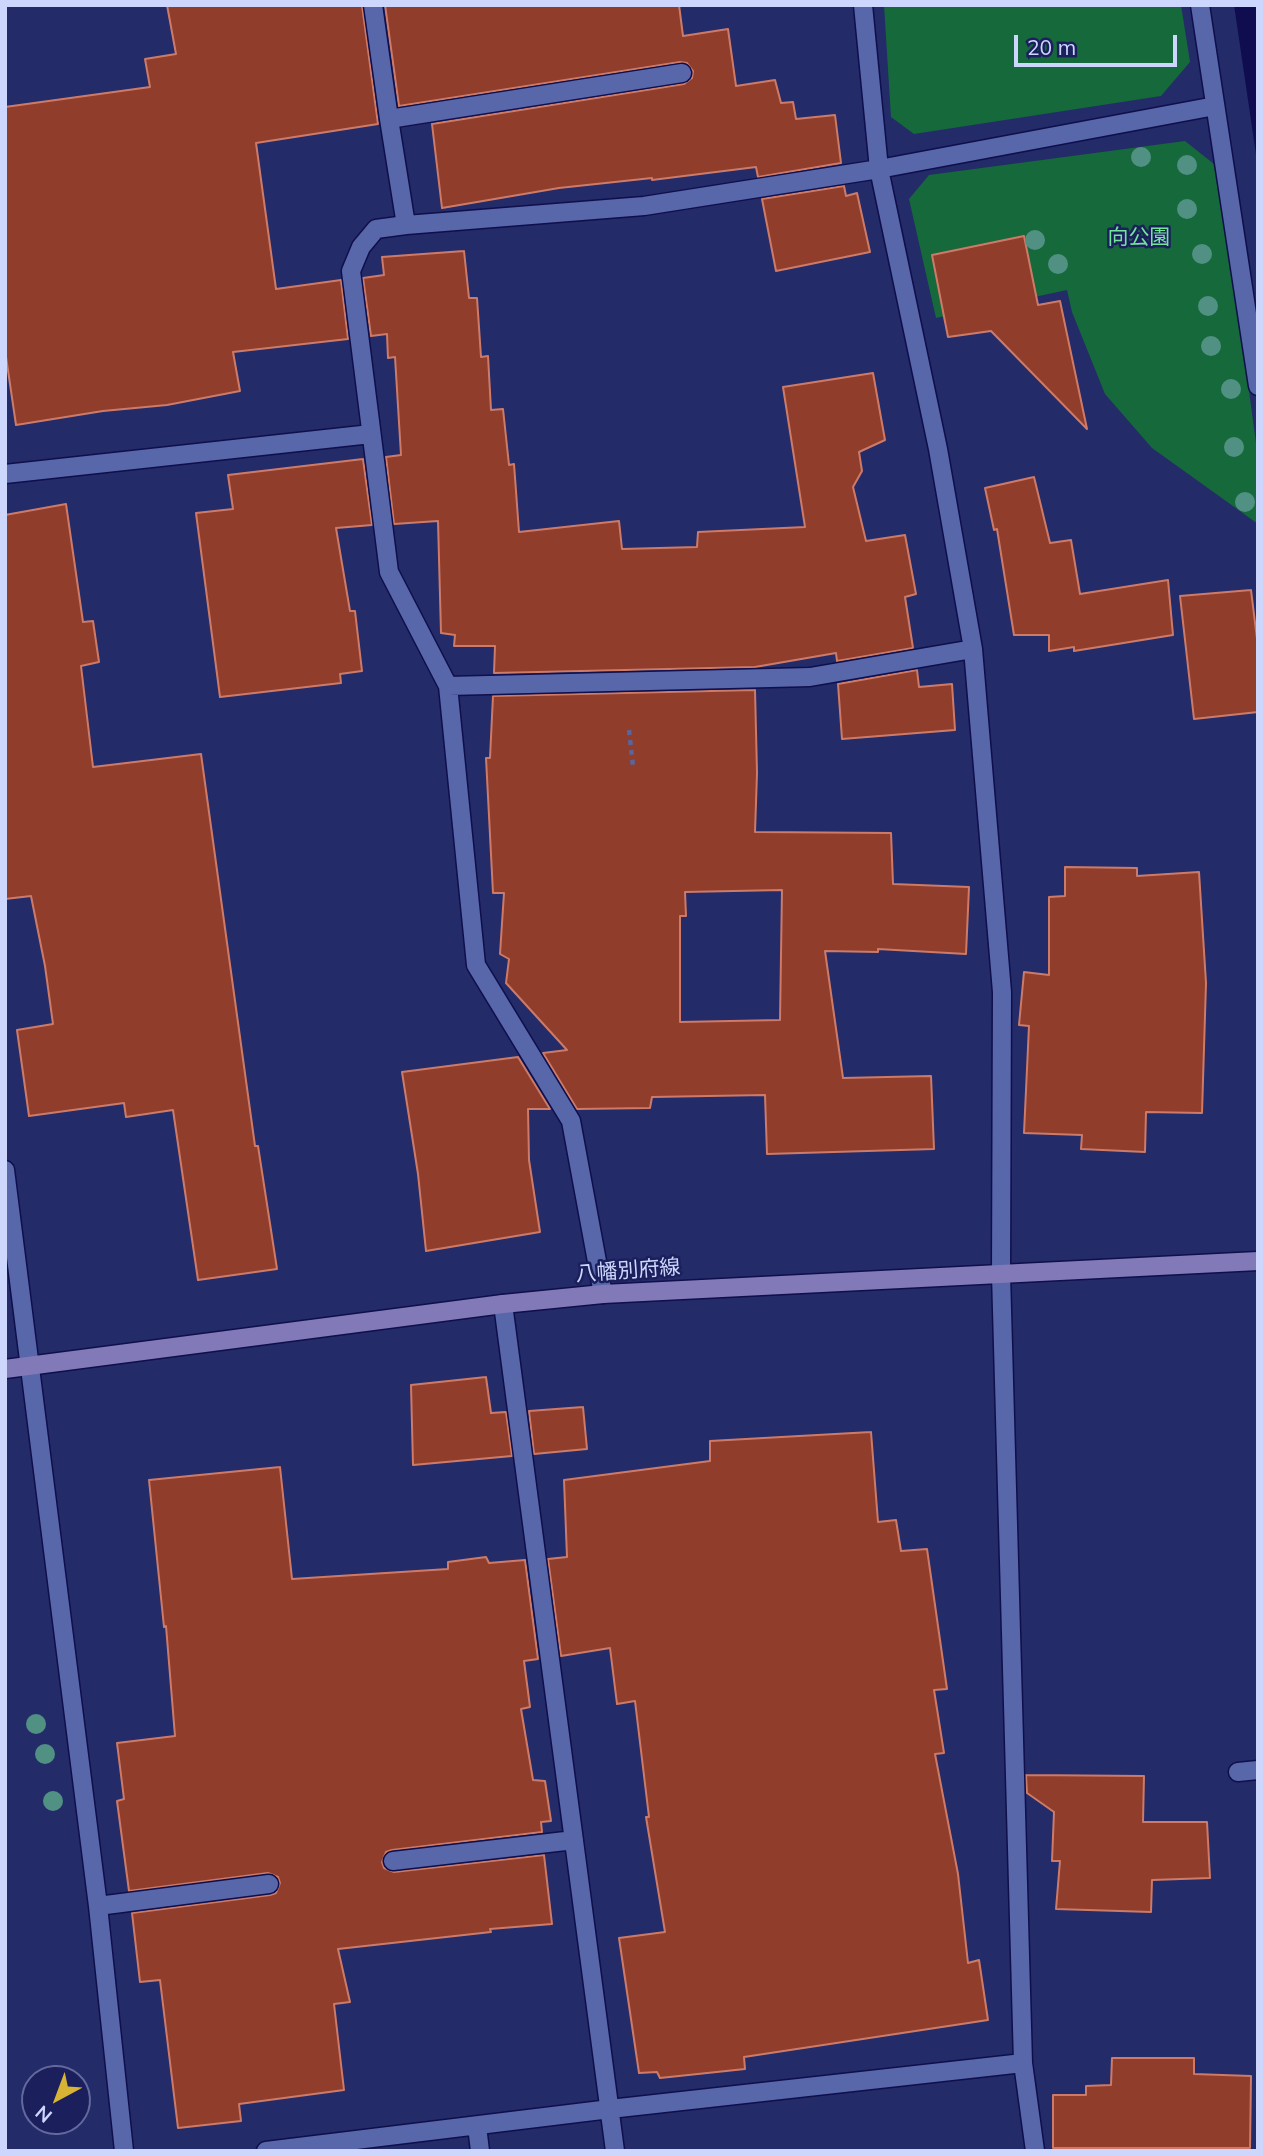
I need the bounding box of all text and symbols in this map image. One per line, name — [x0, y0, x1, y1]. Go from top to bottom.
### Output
scale bar — [1018, 21, 1181, 65]
text: 20 m — [1027, 34, 1076, 60]
park label: 向公園 — [1108, 225, 1170, 251]
street label: 八幡別府線 — [575, 1255, 681, 1287]
north arrow — [21, 2065, 91, 2135]
text: N — [30, 2101, 57, 2128]

